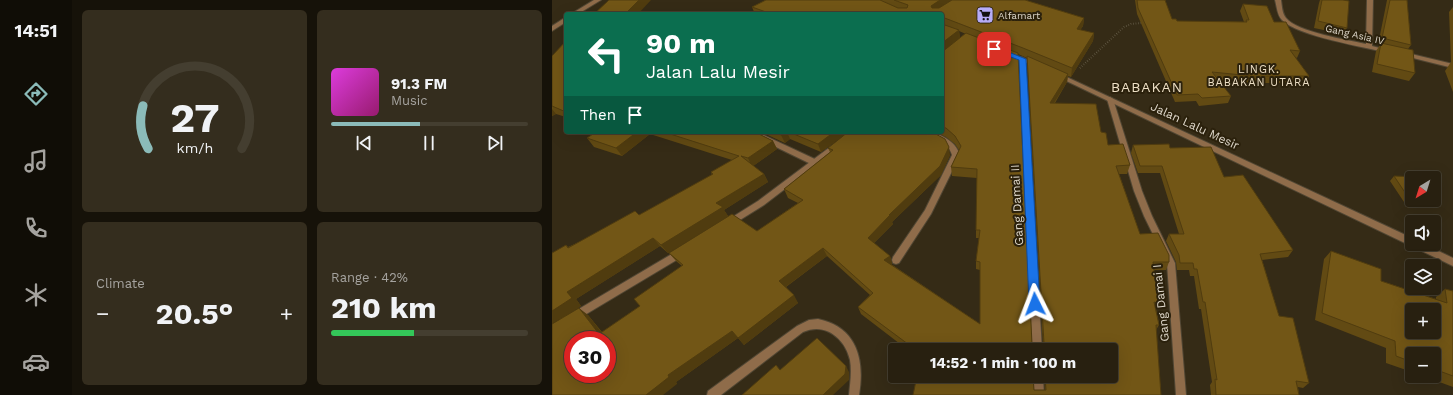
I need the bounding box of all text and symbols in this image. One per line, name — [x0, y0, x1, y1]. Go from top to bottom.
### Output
supermarket icon: Alfamart — [975, 5, 995, 25]
place label: Alfamart — [998, 10, 1041, 21]
text: 14:51 — [14, 20, 58, 41]
street label: Gang Asia IV — [1324, 22, 1386, 47]
text: 90 m — [646, 27, 716, 60]
icon: left — [580, 28, 632, 80]
pin — [977, 32, 1011, 66]
icon: arrive — [983, 38, 1005, 60]
text: Jalan Lalu Mesir — [646, 61, 790, 82]
district label: LINGK. BABAKAN UTARA — [1207, 63, 1311, 89]
text: 91.3 FM — [391, 75, 447, 93]
district label: BABAKAN — [1111, 79, 1183, 95]
icon: directions — [22, 80, 50, 108]
text: 27 — [170, 93, 219, 142]
text: Music — [391, 93, 428, 108]
street label: Jalan Lalu Mesir — [1149, 99, 1242, 153]
icon: arrive — [624, 104, 646, 126]
text: Then — [580, 106, 616, 124]
icon: previous — [353, 132, 375, 154]
icon: pause — [418, 132, 440, 154]
icon: next — [484, 132, 506, 154]
text: km/h — [176, 139, 213, 155]
icon: music — [22, 147, 50, 175]
street label: Gang Damai II — [1008, 164, 1026, 246]
north arrow — [1405, 171, 1441, 207]
map controls — [1405, 171, 1441, 383]
icon: phone — [22, 214, 50, 242]
button: sound — [1405, 215, 1441, 251]
button: layers — [1405, 259, 1441, 295]
street label: Gang Damai I — [1150, 264, 1172, 342]
text: Range · 42% — [331, 270, 408, 285]
text: Climate — [96, 276, 145, 291]
icon: climate — [22, 281, 50, 309]
position arrow — [1014, 283, 1056, 325]
text: 210 km — [331, 290, 437, 325]
text: 20.5° — [156, 296, 233, 331]
text: − — [96, 301, 109, 326]
text: + — [280, 301, 293, 326]
button: + — [1405, 303, 1441, 339]
speed limit sign: 30 — [564, 331, 616, 383]
button: − — [1405, 347, 1441, 383]
icon: car — [22, 348, 50, 376]
text: 14:52 · 1 min · 100 m — [930, 354, 1076, 372]

